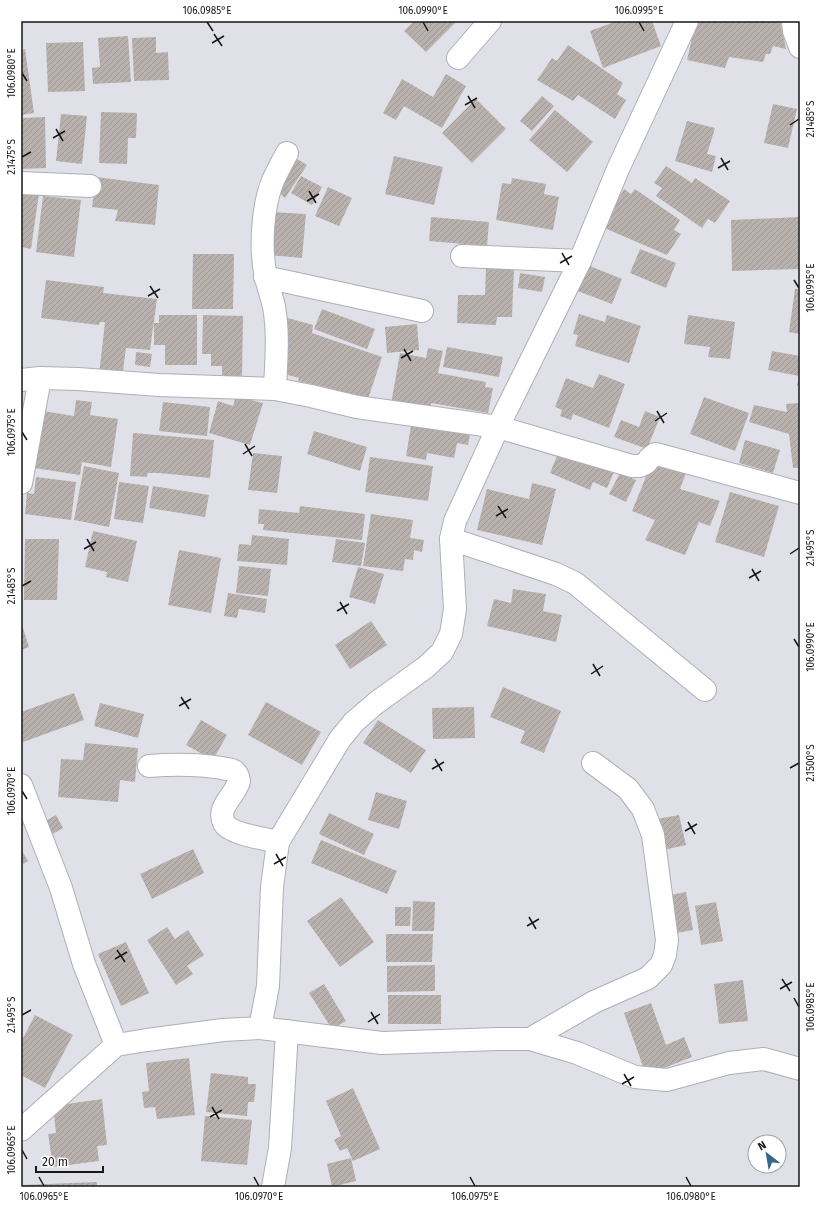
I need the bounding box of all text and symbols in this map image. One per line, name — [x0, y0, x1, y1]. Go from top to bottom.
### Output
text: 106.0985°E — [182, 5, 232, 17]
text: 106.0990°E — [398, 5, 448, 17]
text: 106.0995°E — [615, 5, 664, 17]
text: 106.0980°E — [6, 48, 18, 98]
text: 2.1485°S — [805, 100, 817, 138]
text: 2.1475°S — [6, 139, 18, 175]
text: 106.0995°E — [805, 264, 817, 313]
text: 106.0975°E — [6, 408, 18, 456]
text: 2.1495°S — [805, 529, 817, 566]
text: 2.1485°S — [6, 567, 18, 605]
text: 106.0990°E — [805, 622, 817, 672]
text: 2.1500°S — [805, 744, 817, 782]
text: 106.0970°E — [6, 767, 18, 815]
text: 106.0985°E — [805, 982, 817, 1032]
text: 2.1495°S — [6, 996, 18, 1033]
text: 106.0965°E — [6, 1125, 18, 1175]
north arrow — [747, 1134, 787, 1174]
text: N — [756, 1138, 769, 1153]
scale bar — [36, 1148, 103, 1174]
text: 20 m — [42, 1155, 68, 1169]
text: 106.0965°E — [19, 1191, 69, 1203]
text: 106.0970°E — [235, 1191, 283, 1203]
text: 106.0975°E — [451, 1191, 499, 1203]
text: 106.0980°E — [666, 1191, 716, 1203]

